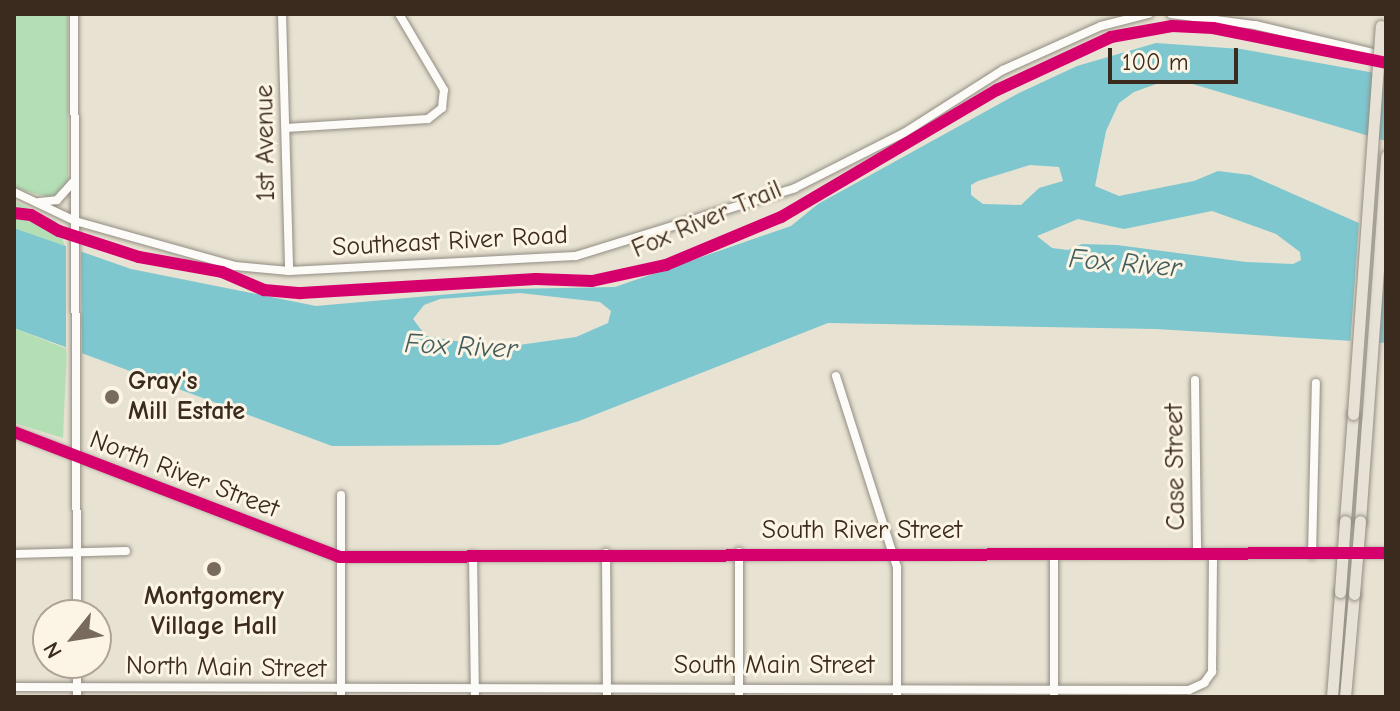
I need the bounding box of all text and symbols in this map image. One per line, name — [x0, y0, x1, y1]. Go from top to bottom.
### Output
scale bar — [1112, 32, 1242, 82]
text: 100 m — [1122, 48, 1189, 76]
street label: 1st Avenue — [249, 85, 283, 201]
street label: Fox River Trail — [627, 174, 787, 266]
street label: Southeast River Road — [331, 220, 569, 264]
water label: Fox River — [1067, 241, 1183, 285]
water label: Fox River — [404, 326, 518, 366]
place label: Gray's Mill Estate — [128, 366, 245, 428]
marker: Gray's Mill Estate — [103, 388, 121, 406]
street label: Case Street — [1159, 403, 1193, 531]
street label: North River Street — [85, 425, 283, 525]
street label: South River Street — [762, 515, 962, 547]
marker: Montgomery Village Hall — [205, 560, 223, 578]
place label: Montgomery Village Hall — [144, 581, 284, 642]
north arrow — [32, 599, 112, 679]
text: N — [38, 637, 68, 663]
street label: South Main Street — [674, 650, 874, 682]
street label: North Main Street — [125, 651, 327, 685]

